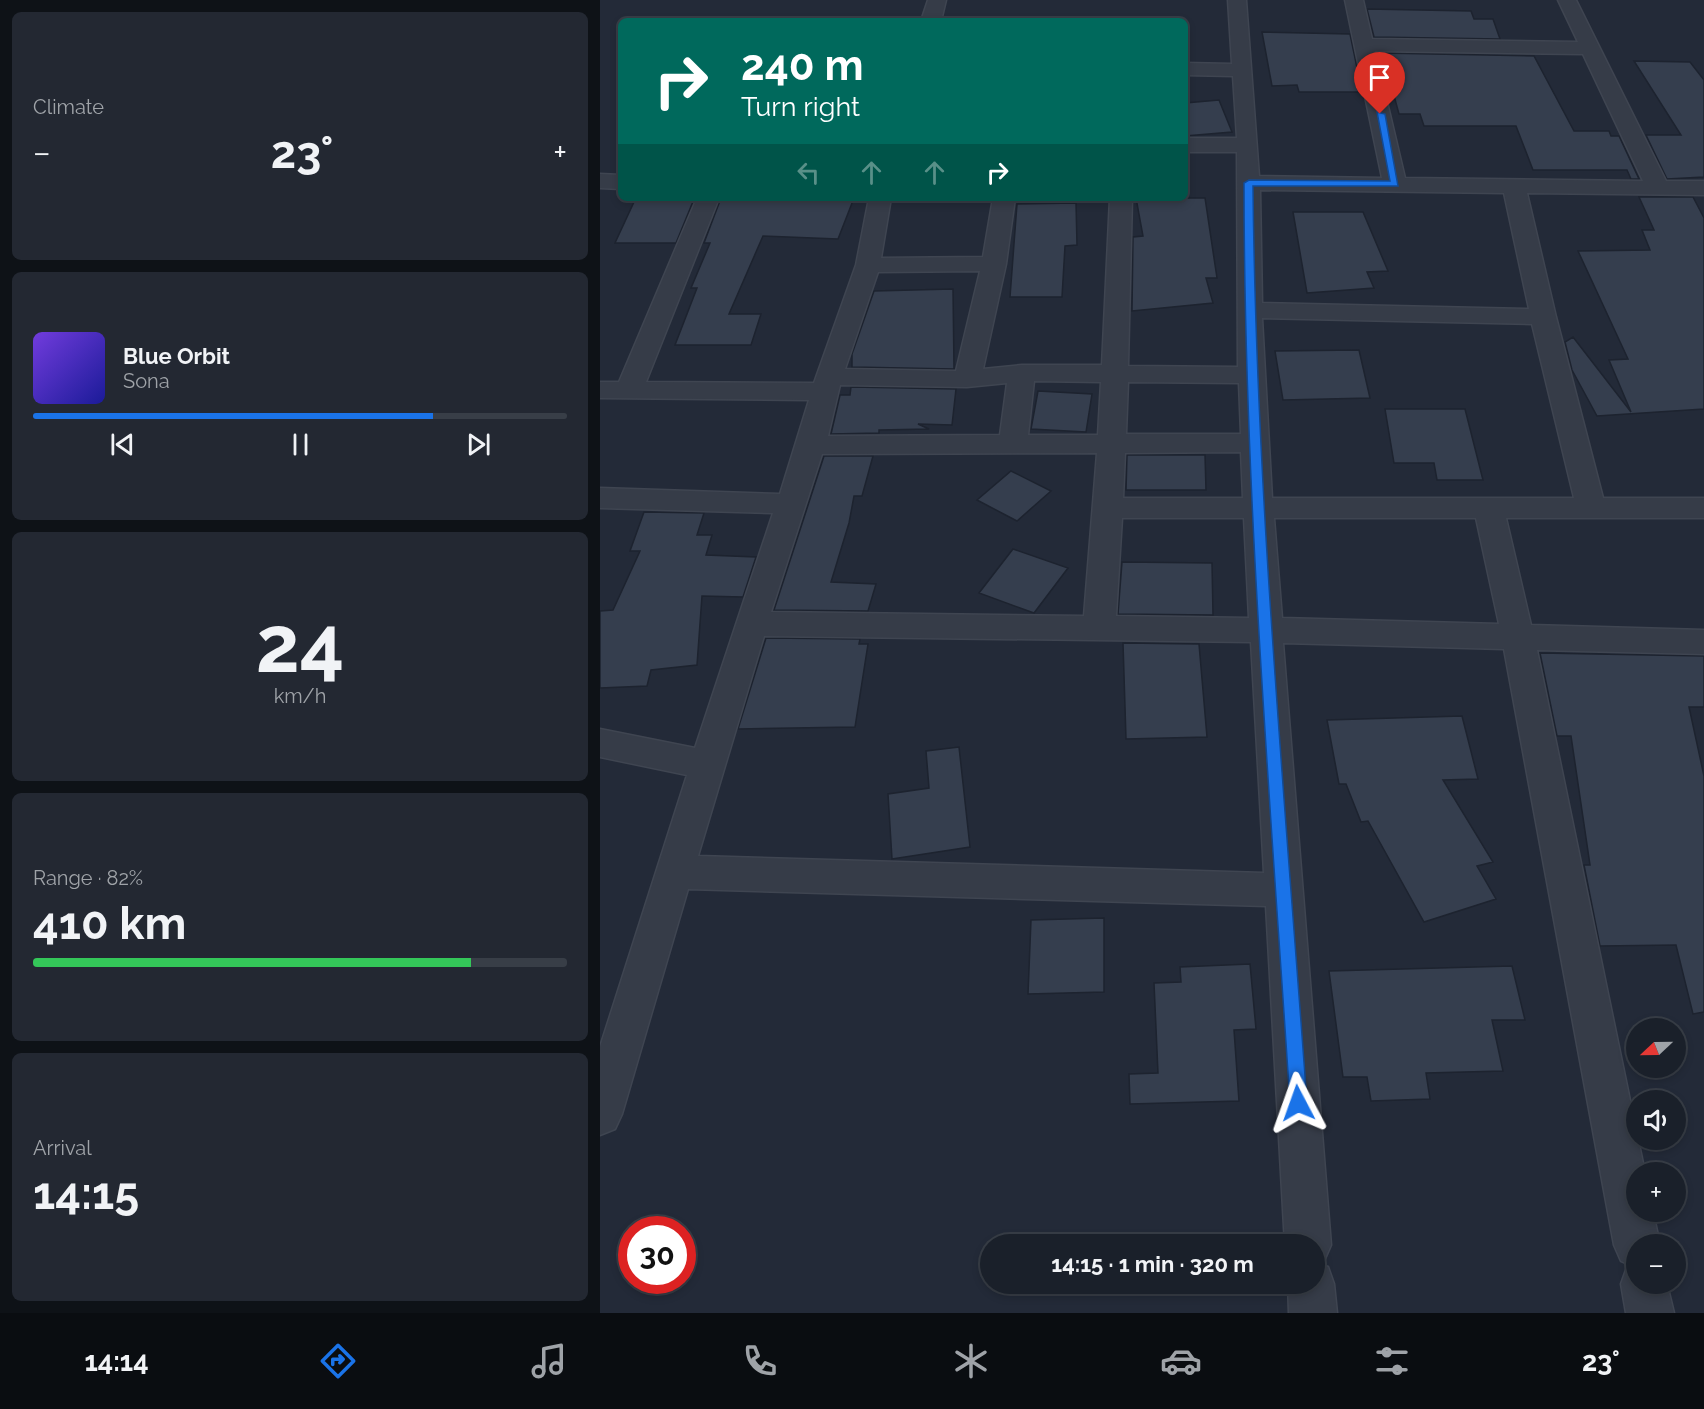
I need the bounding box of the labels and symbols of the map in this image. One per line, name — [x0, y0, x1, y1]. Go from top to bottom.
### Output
pin — [1354, 52, 1405, 114]
north arrow — [1626, 1018, 1686, 1078]
position arrow — [1266, 1071, 1330, 1135]
speed limit sign: 30 — [618, 1216, 696, 1294]

